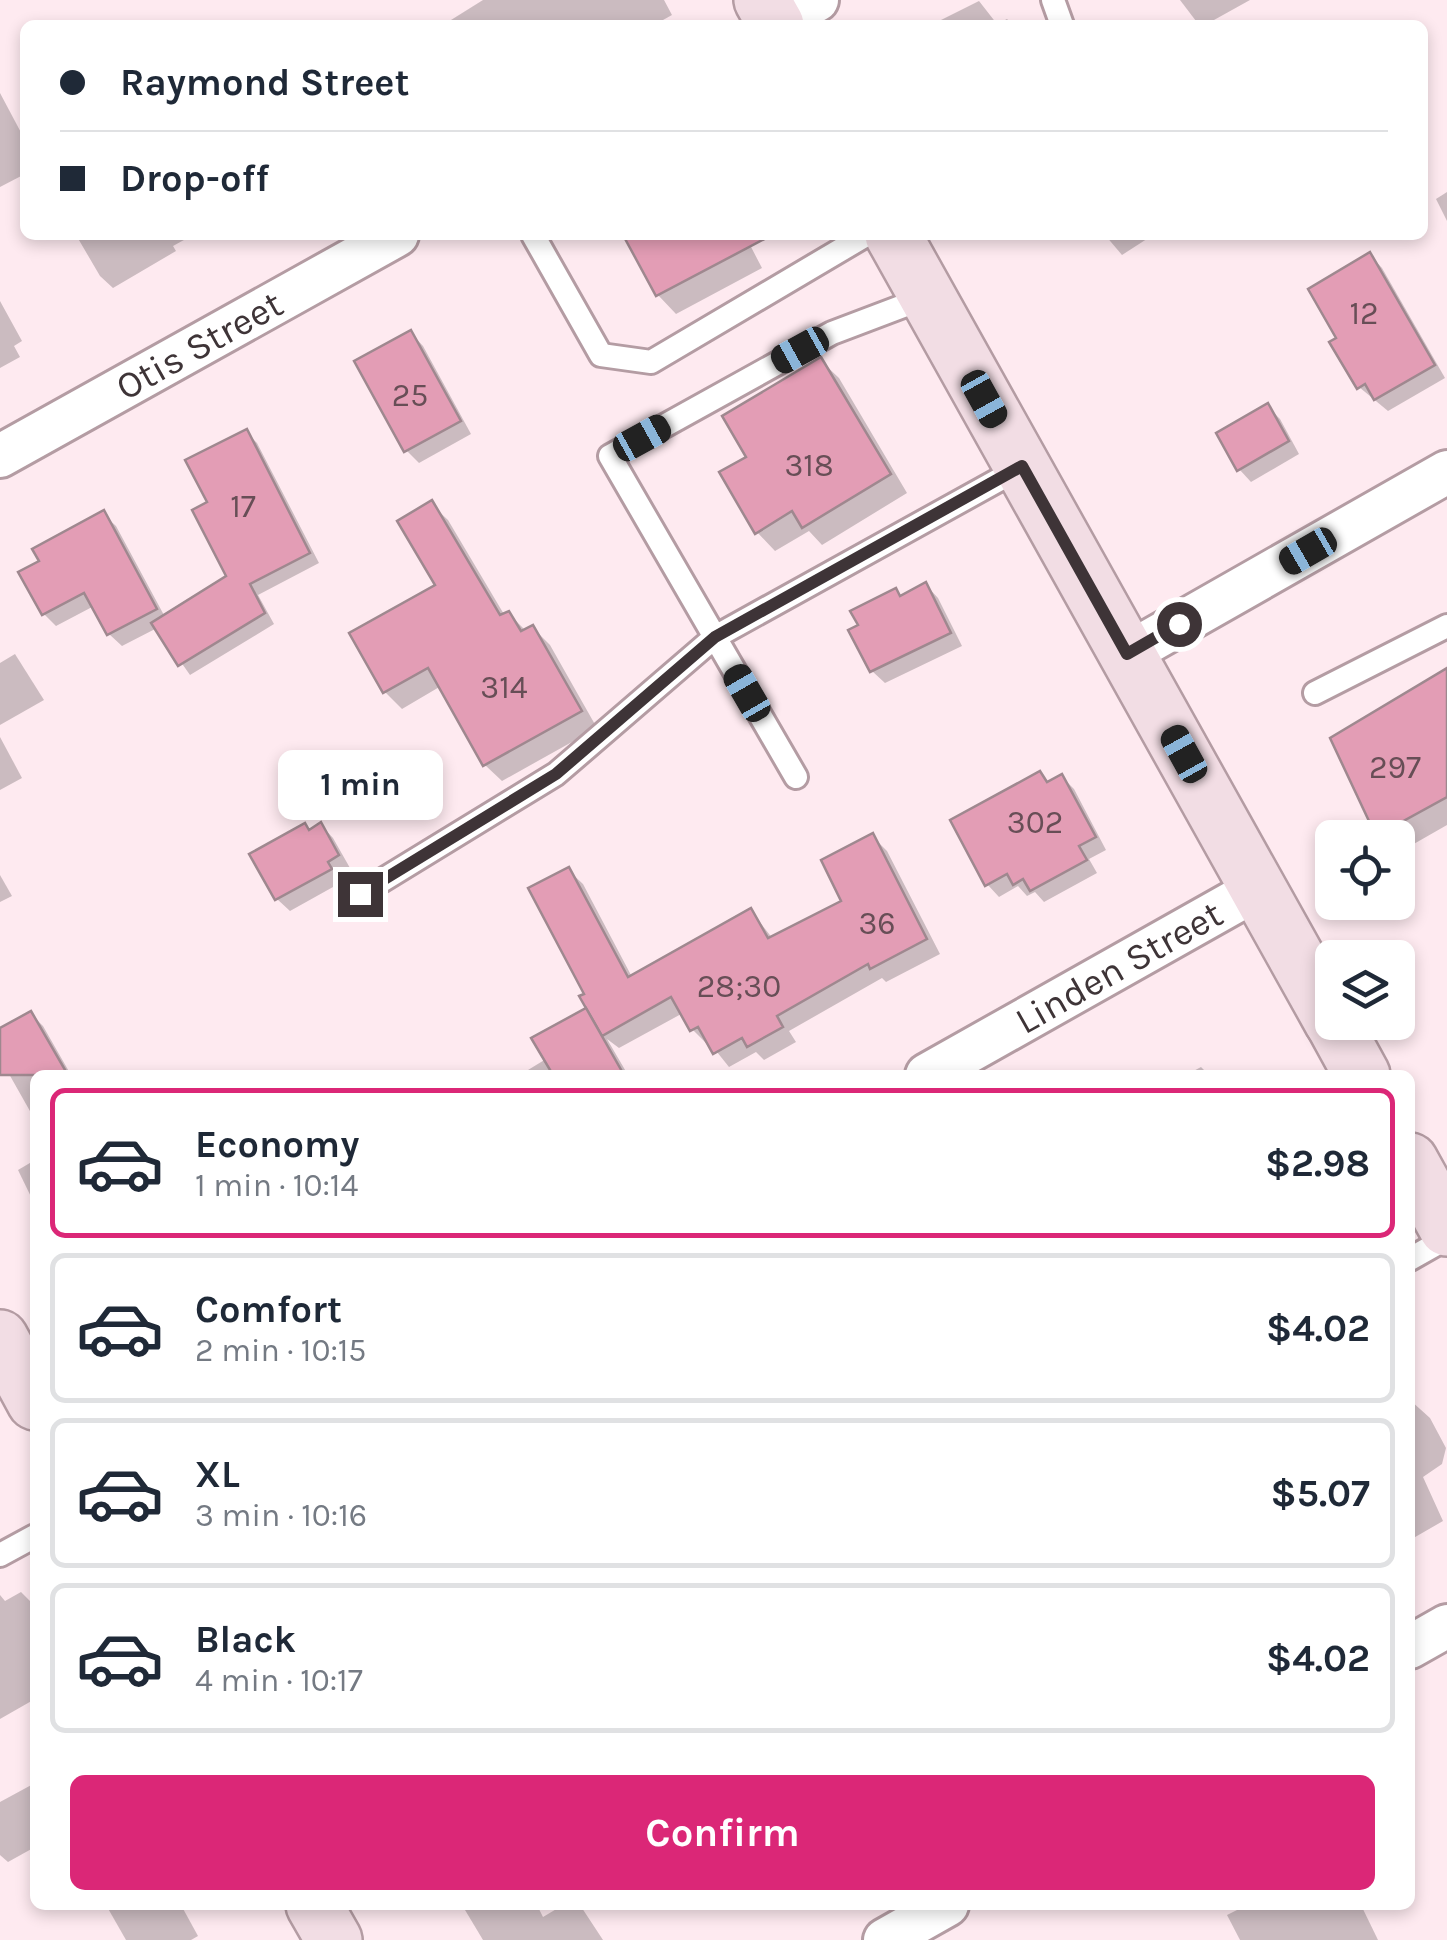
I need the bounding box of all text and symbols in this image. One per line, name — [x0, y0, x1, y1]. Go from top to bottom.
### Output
text: Raymond Street — [120, 60, 409, 105]
text: Drop-off — [120, 156, 269, 201]
street label: Otis Street — [108, 281, 291, 410]
house number: 12 — [1349, 295, 1379, 332]
car — [766, 322, 834, 378]
car — [956, 365, 1012, 433]
house number: 25 — [392, 377, 428, 414]
car — [608, 410, 676, 466]
house number: 318 — [784, 447, 834, 484]
house number: 17 — [230, 488, 256, 525]
car — [1275, 523, 1341, 579]
route start — [1157, 602, 1202, 647]
car — [719, 660, 775, 726]
house number: 314 — [480, 669, 528, 706]
car — [1156, 720, 1212, 788]
callout: 1 min — [278, 749, 442, 819]
house number: 297 — [1369, 749, 1421, 786]
text: 1 min — [320, 766, 401, 803]
house number: 302 — [1007, 804, 1063, 841]
map controls — [1315, 820, 1415, 1040]
button: locate — [1315, 820, 1415, 920]
route end — [338, 872, 383, 917]
street label: Linden Street — [1008, 891, 1230, 1044]
house number: 36 — [858, 905, 896, 942]
button: layers — [1315, 940, 1415, 1040]
house number: 28;30 — [697, 968, 781, 1005]
icon: car — [75, 1118, 165, 1208]
text: Economy — [195, 1122, 359, 1167]
text: $2.98 — [1265, 1141, 1370, 1186]
text: 1 min · 10:14 — [195, 1167, 358, 1204]
icon: car — [75, 1283, 165, 1373]
text: Comfort — [195, 1287, 342, 1332]
text: $4.02 — [1266, 1306, 1370, 1351]
text: 2 min · 10:15 — [195, 1332, 366, 1369]
icon: car — [75, 1448, 165, 1538]
text: XL — [195, 1452, 240, 1497]
text: $5.07 — [1271, 1471, 1370, 1516]
text: 3 min · 10:16 — [195, 1497, 367, 1534]
icon: car — [75, 1613, 165, 1703]
text: Black — [195, 1617, 296, 1662]
text: $4.02 — [1266, 1636, 1370, 1681]
text: 4 min · 10:17 — [195, 1662, 363, 1699]
button: Confirm — [70, 1775, 1375, 1890]

